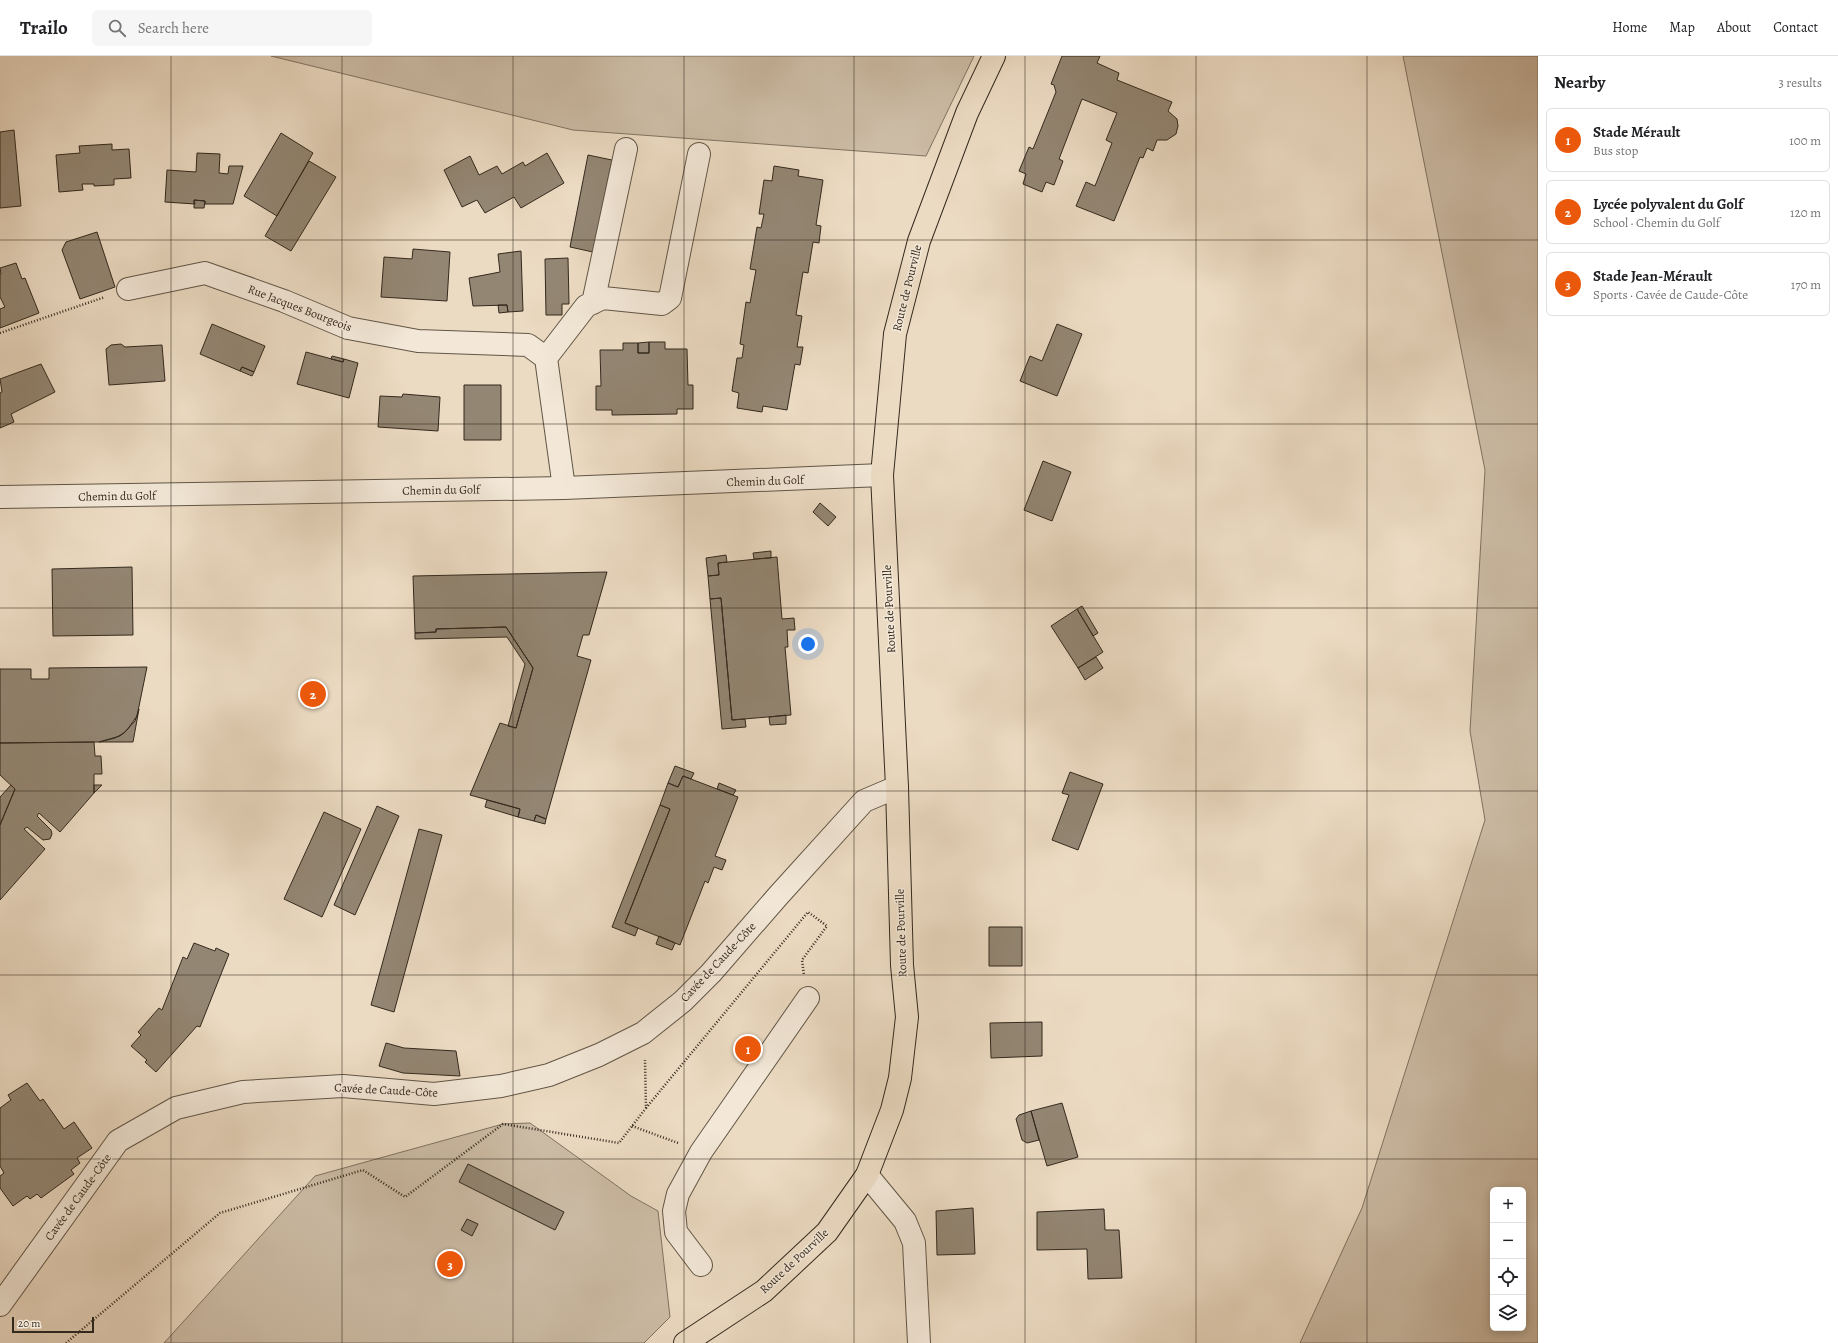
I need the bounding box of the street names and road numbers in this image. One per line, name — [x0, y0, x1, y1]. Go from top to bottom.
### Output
street label: Route de Pourville — [889, 243, 925, 333]
street label: Rue Jacques Bourgeois — [246, 281, 354, 335]
street label: Chemin du Golf — [726, 472, 806, 490]
street label: Chemin du Golf — [402, 481, 482, 499]
street label: Chemin du Golf — [78, 487, 158, 505]
street label: Route de Pourville — [879, 564, 899, 654]
street label: Route de Pourville — [891, 888, 911, 978]
street label: Cavée de Caude-Côte — [677, 919, 759, 1005]
street label: Cavée de Caude-Côte — [334, 1079, 438, 1101]
street label: Cavée de Caude-Côte — [41, 1150, 115, 1244]
street label: Route de Pourville — [756, 1225, 832, 1297]

